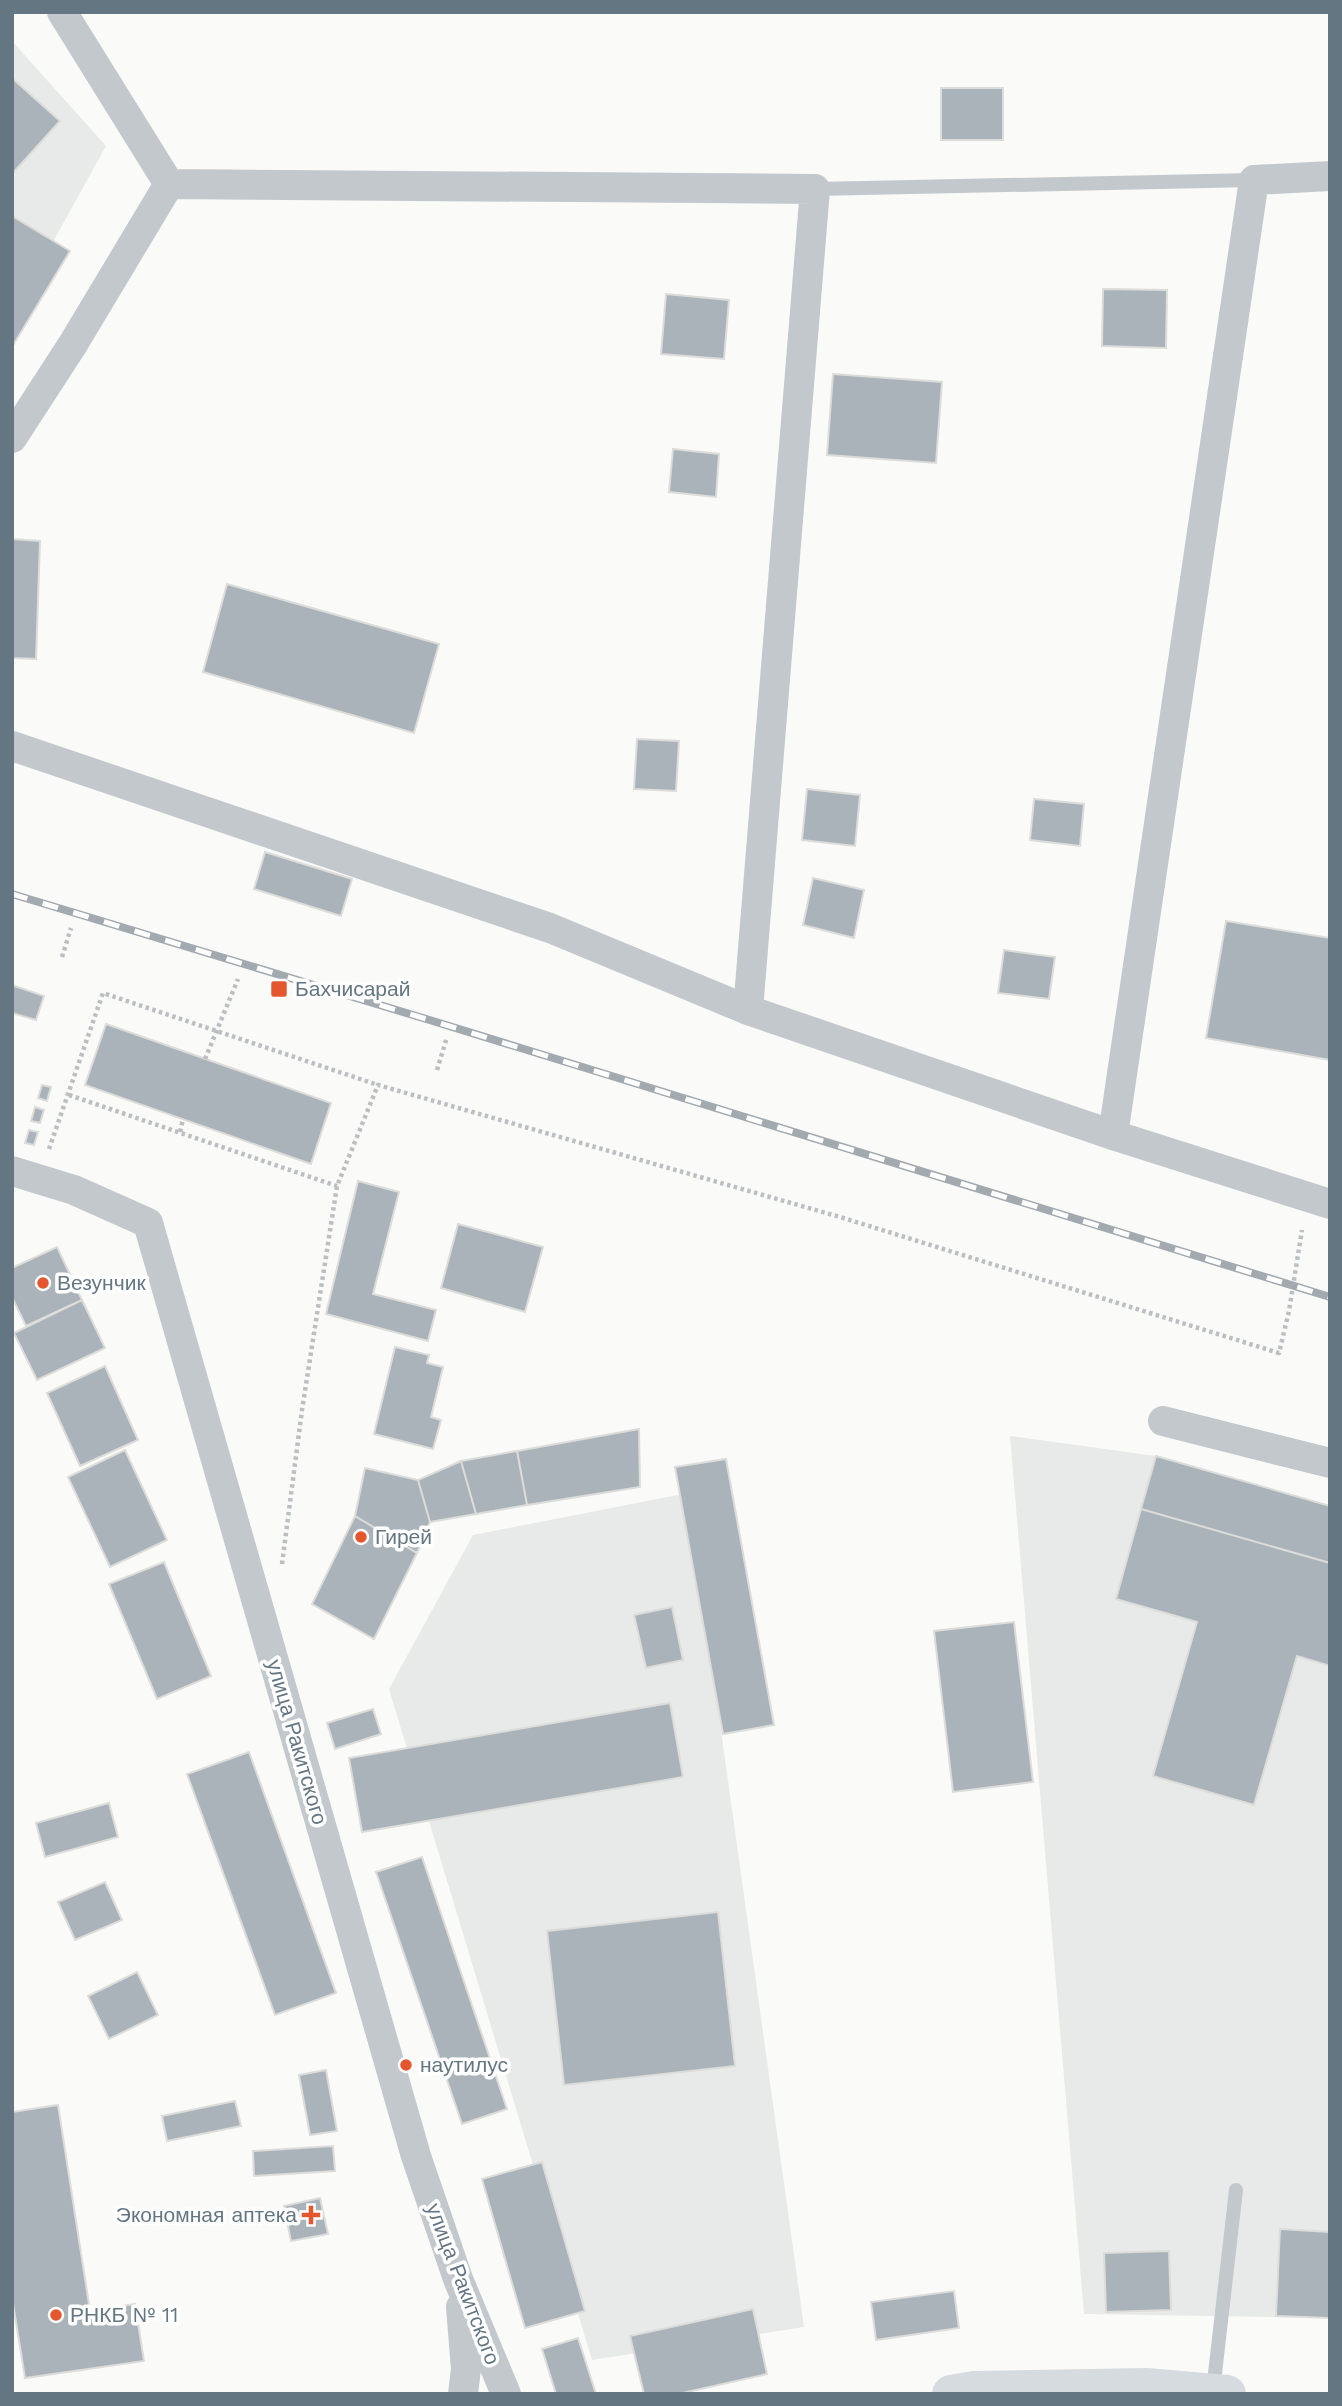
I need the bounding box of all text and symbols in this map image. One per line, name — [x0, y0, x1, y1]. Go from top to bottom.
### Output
place label: Бахчисарай — [295, 976, 410, 1001]
marker: Бахчисарай — [269, 979, 289, 999]
place label: Везунчик — [57, 1270, 146, 1295]
marker: Везунчик — [35, 1275, 51, 1291]
place label: Гирей — [375, 1524, 432, 1549]
marker: Гирей — [353, 1529, 369, 1545]
street label: улица Ракитского — [262, 1656, 333, 1827]
place label: наутилус — [420, 2052, 508, 2077]
marker: наутилус — [398, 2057, 414, 2073]
street label: улица Ракитского — [421, 2200, 506, 2368]
place label: Экономная аптека — [116, 2202, 297, 2227]
marker: Экономная аптека — [303, 2207, 319, 2223]
place label: РНКБ № 11 — [70, 2302, 178, 2327]
marker: РНКБ № 11 — [48, 2307, 64, 2323]

